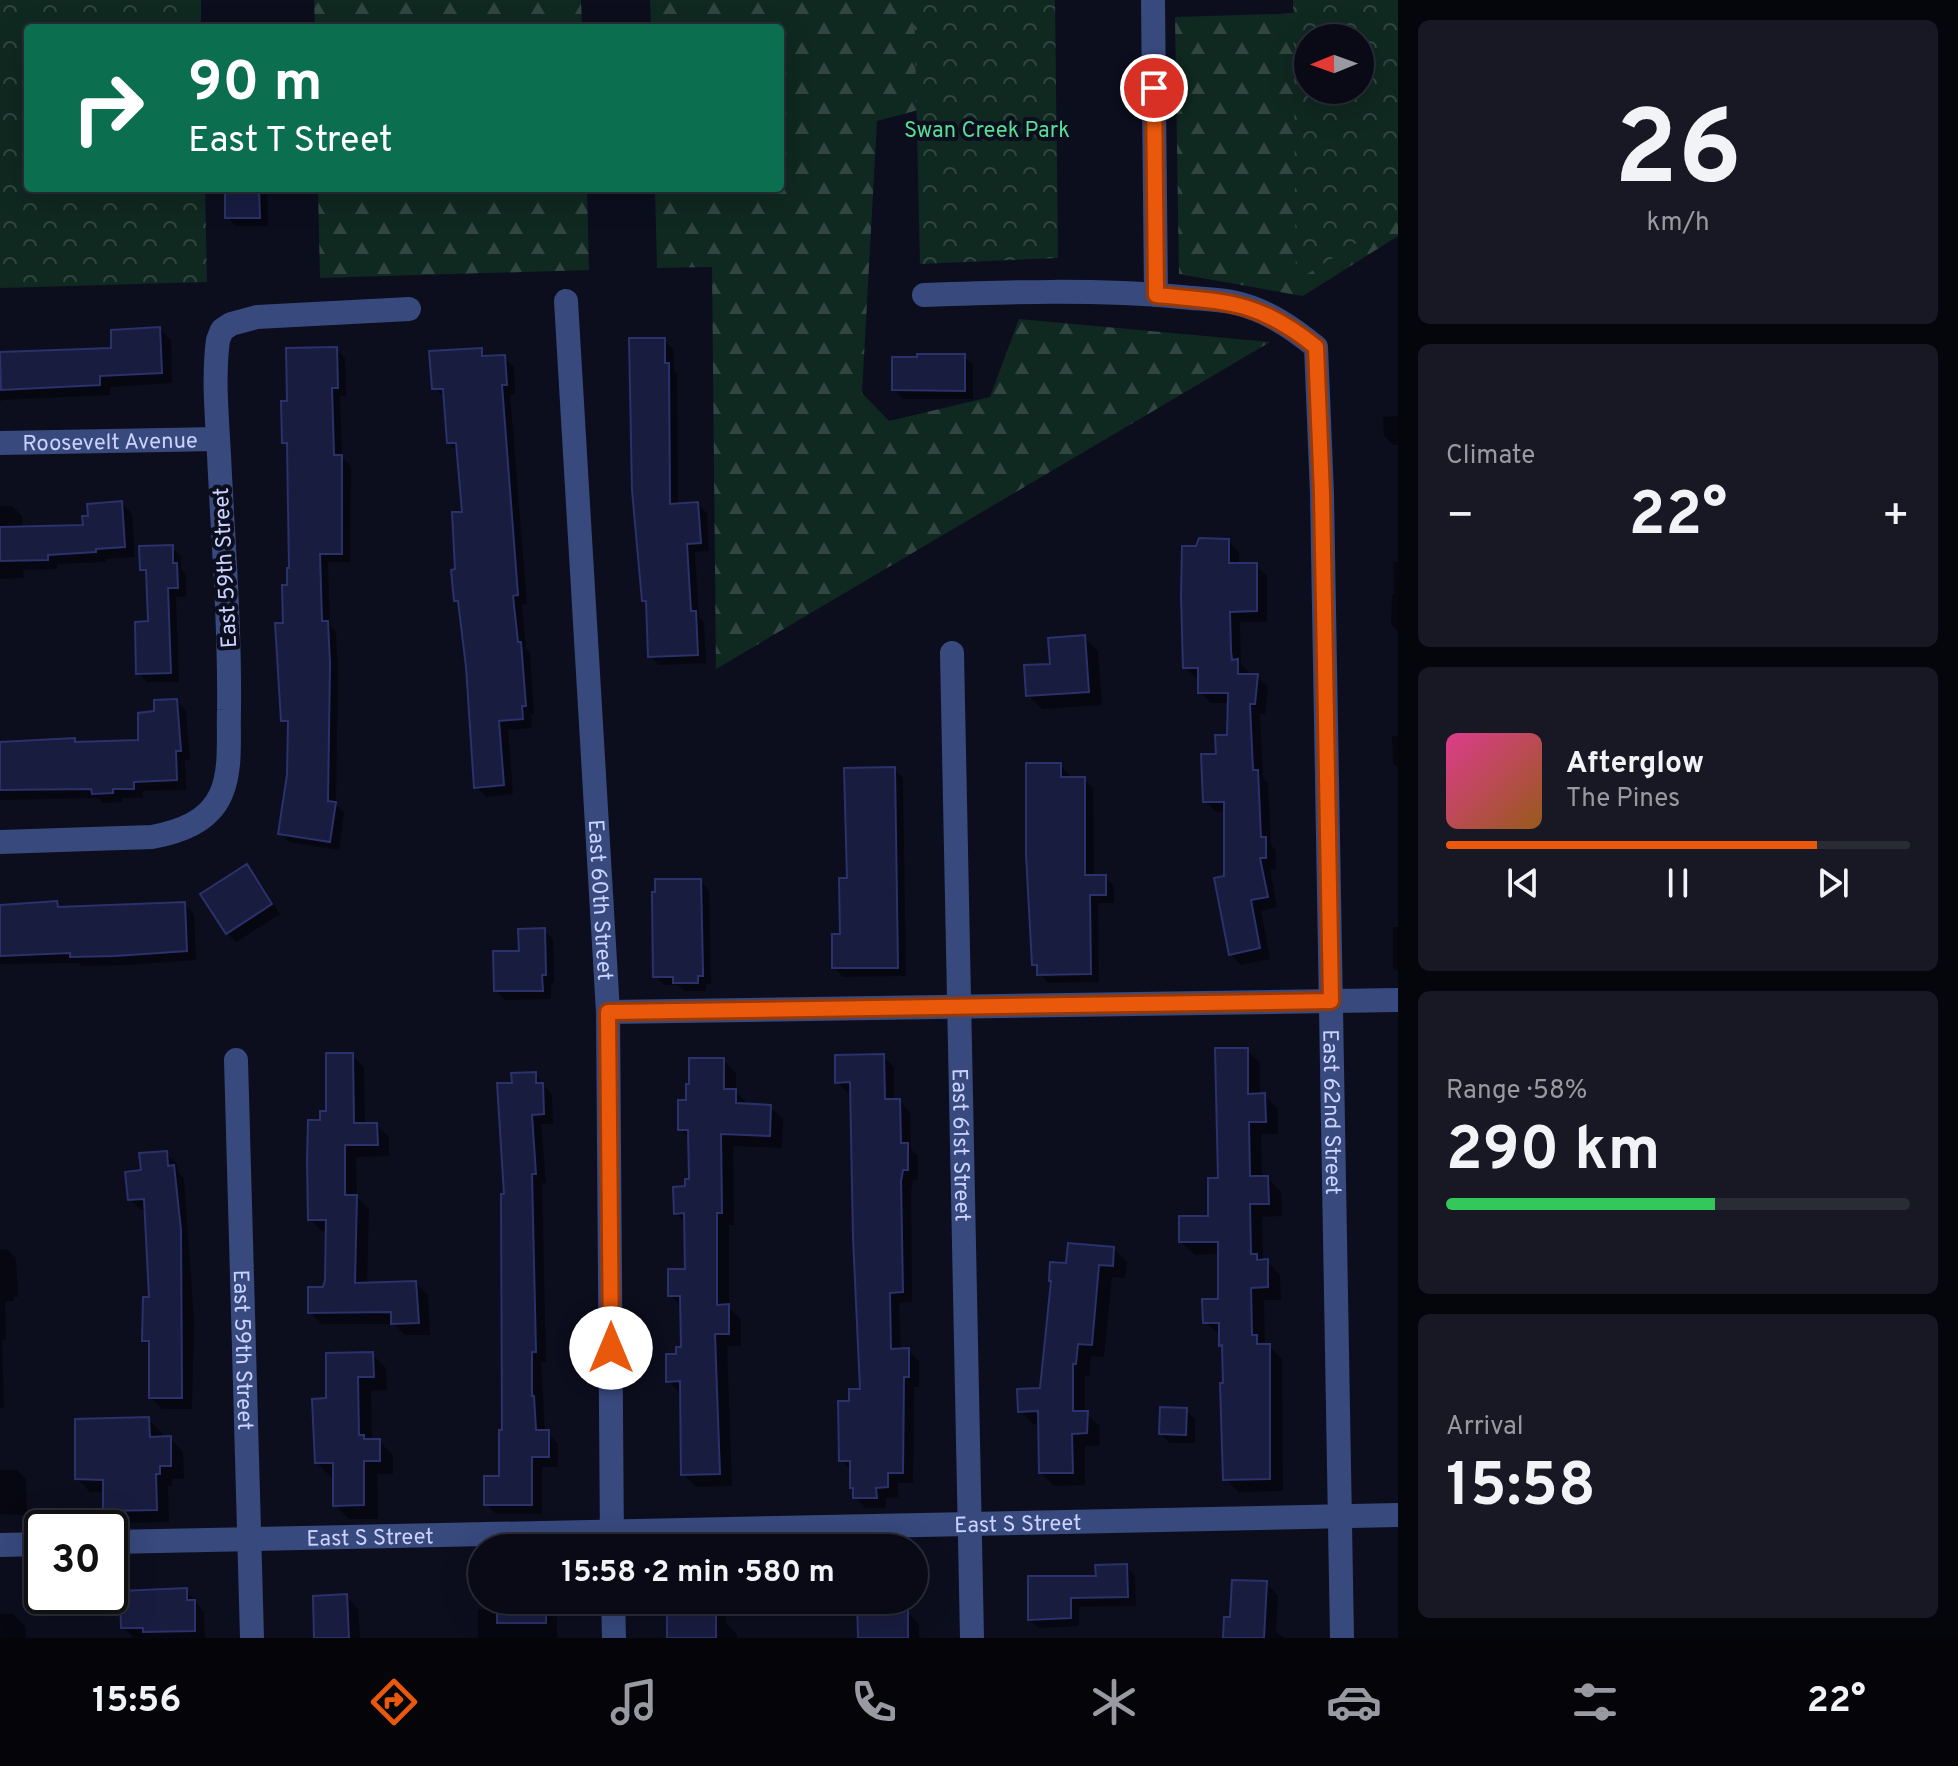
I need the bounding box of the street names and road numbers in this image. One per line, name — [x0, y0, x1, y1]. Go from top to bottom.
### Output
street label: Roosevelt Avenue — [22, 428, 198, 459]
street label: East 59th Street — [209, 487, 244, 649]
street label: East 60th Street — [581, 819, 617, 982]
street label: East 62nd Street — [1315, 1029, 1345, 1195]
street label: East 61st Street — [944, 1068, 975, 1222]
street label: East 59th Street — [226, 1269, 257, 1431]
street label: East S Street — [954, 1511, 1082, 1540]
street label: East S Street — [306, 1524, 434, 1554]

